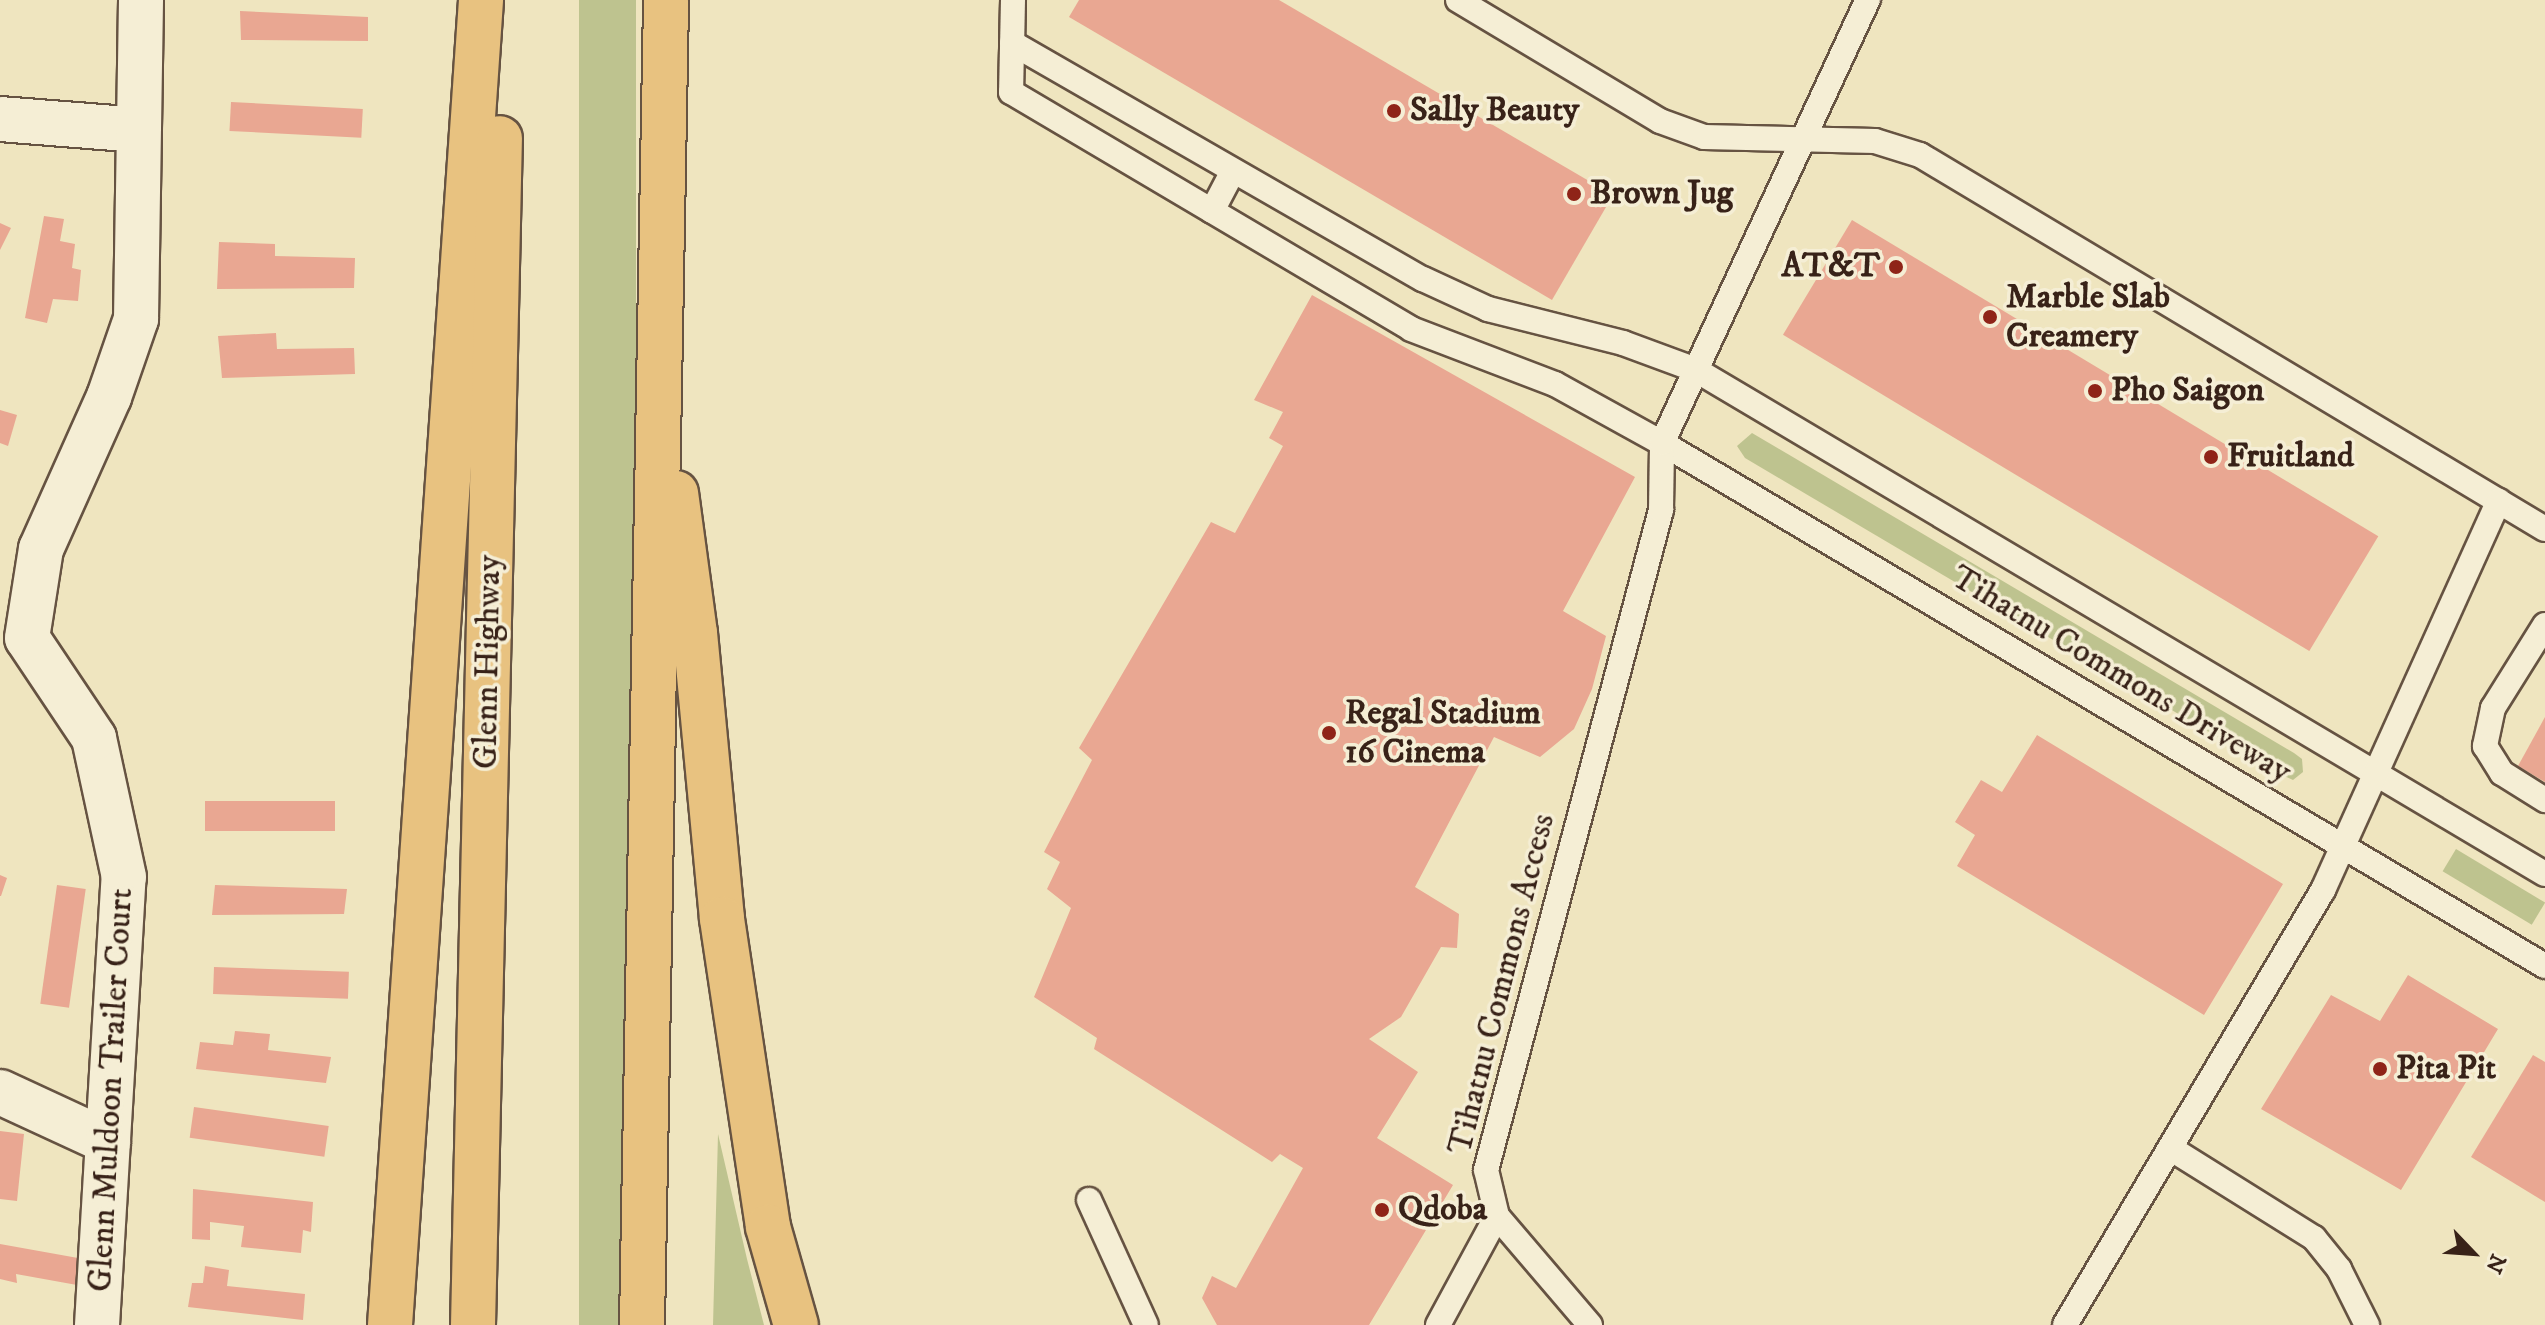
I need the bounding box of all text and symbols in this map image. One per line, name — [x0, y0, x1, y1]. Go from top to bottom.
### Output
place label: Sally Beauty — [1410, 91, 1579, 131]
marker: Sally Beauty — [1385, 102, 1403, 120]
place label: Brown Jug — [1590, 174, 1733, 214]
marker: Brown Jug — [1565, 185, 1583, 203]
place label: AT&T — [1782, 247, 1880, 287]
marker: AT&T — [1887, 258, 1905, 276]
place label: Marble Slab Creamery — [2006, 277, 2170, 356]
marker: Marble Slab Creamery — [1981, 308, 1999, 326]
place label: Pho Saigon — [2111, 371, 2264, 411]
marker: Pho Saigon — [2086, 382, 2104, 400]
place label: Fruitland — [2227, 437, 2354, 477]
marker: Fruitland — [2202, 448, 2220, 466]
street label: Glenn Highway — [466, 554, 510, 770]
street label: Tihatnu Commons Driveway — [1943, 557, 2299, 793]
place label: Regal Stadium 16 Cinema — [1345, 693, 1541, 772]
marker: Regal Stadium 16 Cinema — [1320, 724, 1338, 742]
street label: Tihatnu Commons Access — [1440, 809, 1564, 1159]
street label: Glenn Muldoon Trailer Court — [80, 887, 142, 1293]
place label: Pita Pit — [2396, 1049, 2496, 1089]
marker: Pita Pit — [2371, 1060, 2389, 1078]
place label: Qdoba — [1398, 1190, 1487, 1230]
marker: Qdoba — [1373, 1201, 1391, 1219]
north arrow — [2433, 1213, 2513, 1293]
text: N — [2479, 1249, 2511, 1277]

